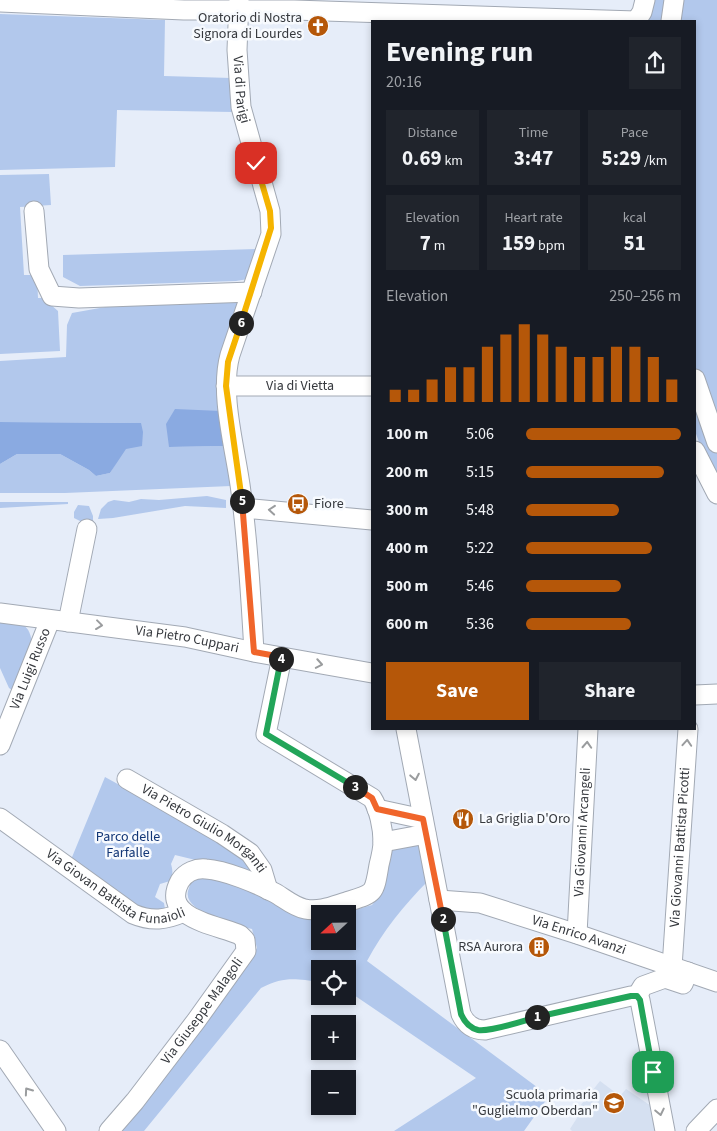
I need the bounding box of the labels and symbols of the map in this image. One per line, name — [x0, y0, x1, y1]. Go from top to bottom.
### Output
place label: Oratorio di Nostra Signora di Lourdes — [193, 8, 302, 44]
church icon: Oratorio di Nostra Signora di Lourdes — [306, 14, 330, 38]
street label: Via di Parigi — [227, 55, 255, 126]
pin — [235, 142, 277, 184]
pin: 6 — [228, 310, 254, 336]
street label: Via di Vietta — [266, 376, 334, 396]
pin: 5 — [230, 488, 254, 514]
bus stop icon: Fiore — [286, 492, 310, 516]
place label: Fiore — [314, 494, 344, 514]
one-way arrow — [267, 505, 275, 516]
one-way arrow — [95, 619, 103, 630]
street label: Via Pietro Cuppari — [134, 621, 241, 658]
street label: Via Luigi Russo — [5, 625, 56, 713]
pin: 4 — [268, 646, 294, 672]
one-way arrow — [315, 658, 323, 668]
one-way arrow — [681, 739, 692, 747]
one-way arrow — [582, 741, 593, 749]
street label: Via Giovanni Arcangeli — [569, 767, 596, 897]
street label: Via Giovanni Battista Picotti — [665, 767, 695, 928]
one-way arrow — [409, 772, 420, 781]
pin: 3 — [342, 774, 368, 800]
street label: Via Pietro Giulio Morganti — [138, 779, 271, 877]
restaurant icon: La Griglia D'Oro — [451, 807, 475, 831]
place label: La Griglia D'Oro — [479, 809, 570, 829]
park label: Parco delle Farfalle — [96, 827, 160, 863]
street label: Via Giovan Battista Funaioli — [42, 844, 188, 929]
north arrow — [311, 905, 356, 950]
pin: 2 — [430, 906, 456, 932]
street label: Via Enrico Avanzi — [529, 910, 629, 960]
building icon: RSA Aurora — [527, 935, 551, 959]
place label: RSA Aurora — [458, 937, 523, 957]
street label: Via Giuseppe Malagoli — [156, 954, 248, 1069]
pin: 1 — [524, 1004, 550, 1030]
pin — [632, 1051, 674, 1093]
place label: Scuola primaria "Guglielmo Oberdan" — [472, 1085, 598, 1121]
one-way arrow — [25, 1087, 34, 1097]
school or university icon: Scuola primaria "Guglielmo Oberdan" — [602, 1091, 626, 1115]
one-way arrow — [655, 1108, 665, 1116]

